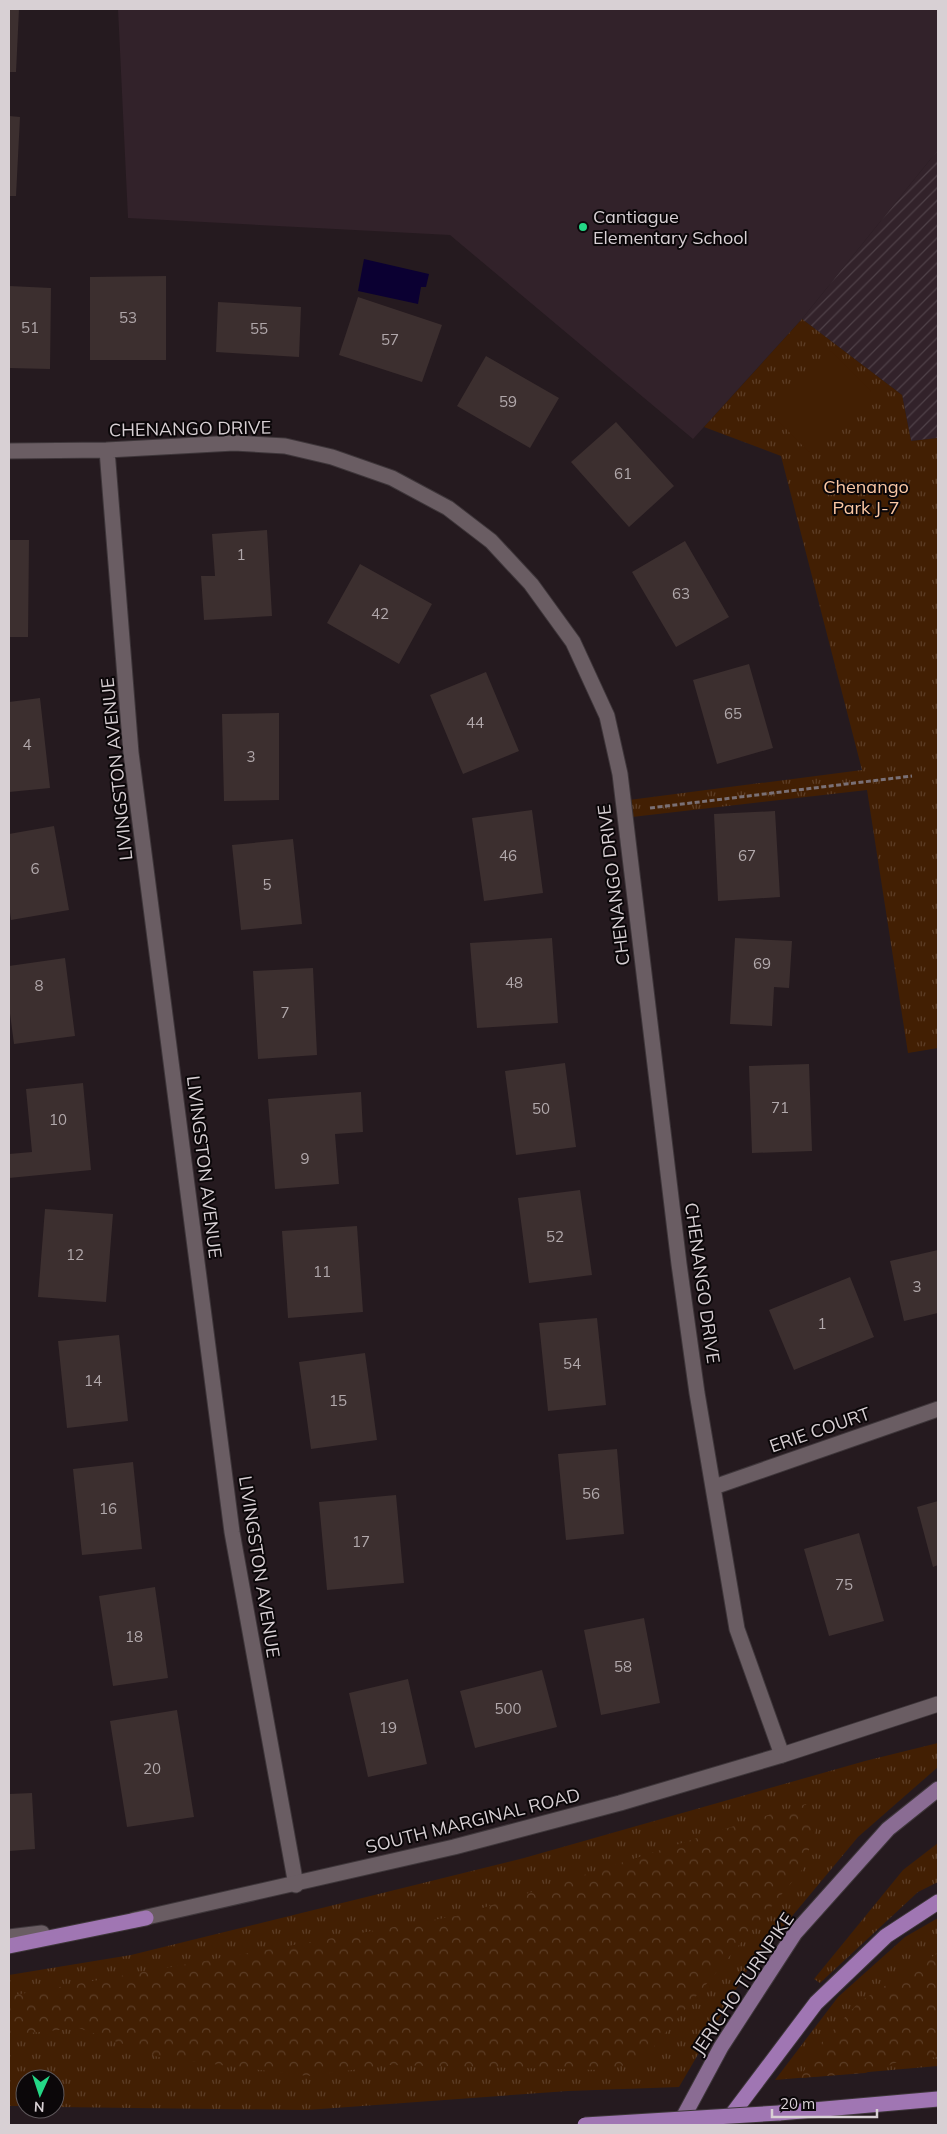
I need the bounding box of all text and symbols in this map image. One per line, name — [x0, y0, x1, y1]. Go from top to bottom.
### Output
place label: Cantiague Elementary School — [593, 205, 748, 249]
marker: Cantiague Elementary School — [577, 221, 589, 233]
house number: 53 — [119, 308, 137, 327]
house number: 51 — [21, 318, 39, 337]
house number: 55 — [250, 319, 268, 338]
house number: 57 — [381, 330, 399, 349]
house number: 59 — [499, 392, 517, 411]
street label: CHENANGO DRIVE — [109, 416, 271, 441]
house number: 61 — [614, 464, 632, 483]
park label: Chenango Park J-7 — [823, 475, 909, 519]
house number: 1 — [236, 545, 246, 564]
house number: 63 — [672, 584, 690, 603]
house number: 42 — [371, 604, 389, 623]
street label: LIVINGSTON AVENUE — [95, 676, 138, 862]
house number: 65 — [724, 704, 742, 723]
house number: 44 — [466, 713, 484, 732]
house number: 4 — [22, 735, 32, 754]
house number: 3 — [246, 747, 256, 766]
street label: CHENANGO DRIVE — [592, 803, 635, 967]
house number: 46 — [499, 846, 517, 865]
house number: 67 — [738, 846, 756, 865]
house number: 6 — [30, 859, 40, 878]
house number: 5 — [262, 875, 272, 894]
house number: 69 — [753, 954, 771, 973]
house number: 48 — [505, 973, 523, 992]
house number: 8 — [34, 976, 44, 995]
house number: 7 — [280, 1003, 290, 1022]
street label: LIVINGSTON AVENUE — [182, 1074, 227, 1260]
house number: 71 — [771, 1098, 789, 1117]
house number: 50 — [532, 1099, 550, 1118]
house number: 10 — [49, 1110, 67, 1129]
house number: 9 — [300, 1149, 310, 1168]
street label: CHENANGO DRIVE — [680, 1201, 725, 1365]
house number: 52 — [546, 1227, 564, 1246]
house number: 12 — [66, 1245, 84, 1264]
house number: 11 — [313, 1262, 331, 1281]
house number: 3 — [912, 1277, 922, 1296]
house number: 1 — [817, 1314, 827, 1333]
house number: 54 — [563, 1354, 581, 1373]
house number: 14 — [84, 1371, 102, 1390]
house number: 15 — [329, 1391, 347, 1410]
street label: ERIE COURT — [766, 1402, 873, 1457]
street label: LIVINGSTON AVENUE — [234, 1474, 285, 1660]
house number: 56 — [582, 1484, 600, 1503]
house number: 16 — [99, 1499, 117, 1518]
house number: 17 — [352, 1532, 370, 1551]
house number: 75 — [835, 1575, 853, 1594]
house number: 18 — [125, 1627, 143, 1646]
house number: 58 — [614, 1657, 632, 1676]
house number: 500 — [494, 1699, 522, 1718]
house number: 19 — [379, 1718, 397, 1737]
house number: 20 — [143, 1759, 161, 1778]
street label: SOUTH MARGINAL ROAD — [363, 1783, 583, 1858]
street label: JERICHO TURNPIKE — [686, 1908, 799, 2059]
north arrow — [15, 2069, 65, 2119]
scale bar — [772, 2086, 877, 2118]
text: 20 m — [780, 2094, 815, 2113]
text: N — [34, 2098, 45, 2116]

